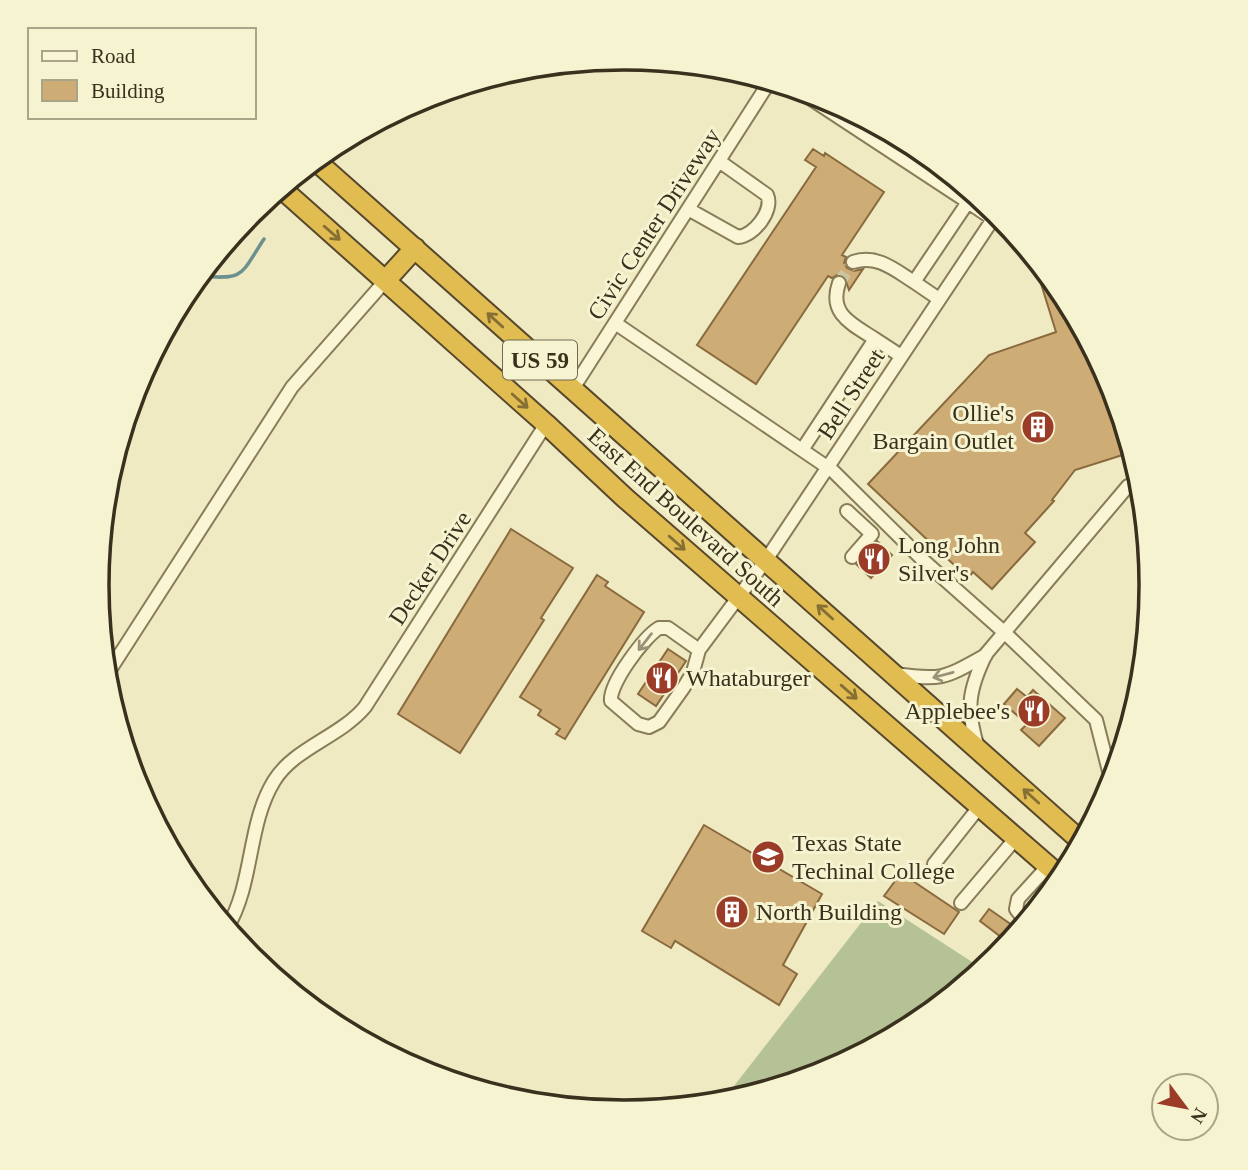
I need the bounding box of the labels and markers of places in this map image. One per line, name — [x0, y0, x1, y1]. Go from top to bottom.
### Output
place label: Ollie's Bargain Outlet — [872, 400, 1014, 454]
building icon: Ollie's Bargain Outlet — [1019, 408, 1057, 446]
place label: Long John Silver's — [898, 532, 1000, 586]
restaurant icon: Long John Silver's — [855, 540, 893, 578]
restaurant icon: Whataburger — [643, 659, 681, 697]
place label: Whataburger — [686, 665, 811, 691]
restaurant icon: Applebee's — [1015, 692, 1053, 730]
place label: Applebee's — [904, 698, 1010, 724]
place label: Texas State Techinal College — [792, 830, 955, 884]
school or university icon: Texas State Techinal College — [749, 838, 787, 876]
building icon: North Building — [713, 893, 751, 931]
place label: North Building — [756, 899, 902, 925]

